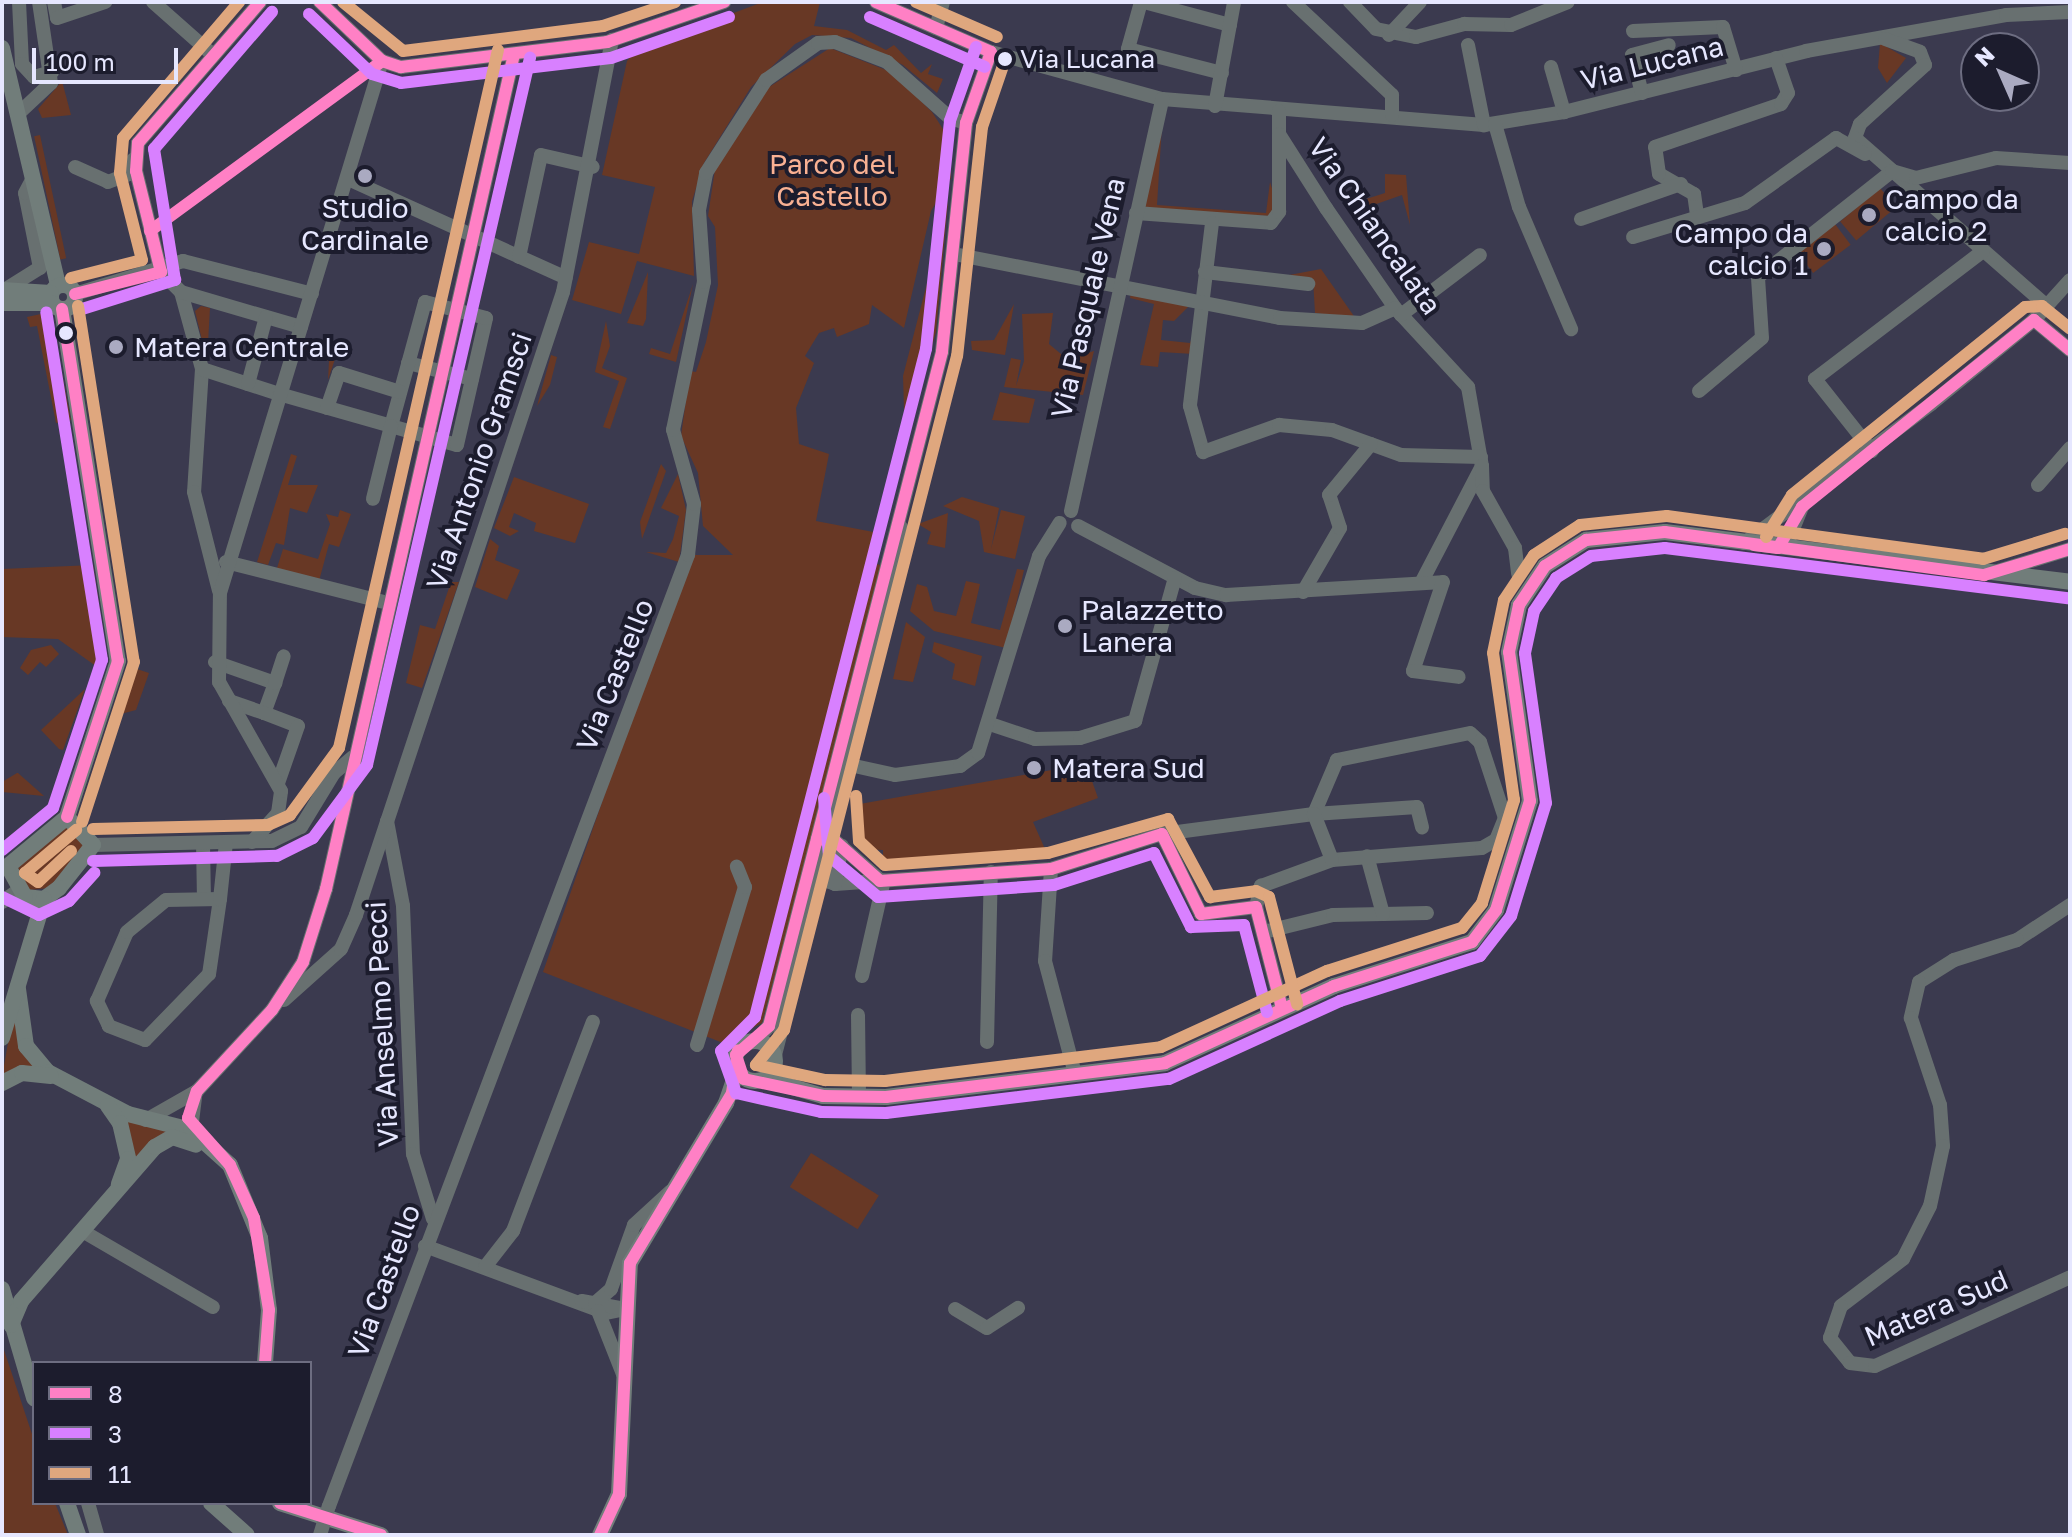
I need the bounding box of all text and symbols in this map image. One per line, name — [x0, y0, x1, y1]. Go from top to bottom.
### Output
street label: Via Lucana — [1577, 29, 1727, 97]
scale bar — [36, 32, 182, 82]
north arrow — [1960, 32, 2040, 112]
text: N — [1969, 41, 2000, 72]
place label: Via Lucana — [1020, 43, 1155, 75]
text: 100 m — [46, 47, 115, 76]
marker: Via Lucana — [997, 51, 1013, 67]
street label: Via Chiancalata — [1301, 131, 1449, 321]
park label: Parco del Castello — [769, 147, 895, 213]
marker: Studio Cardinale — [354, 165, 376, 187]
street label: Via Pasquale Vena — [1044, 174, 1132, 422]
place label: Campo da calcio 2 — [1885, 182, 2019, 248]
place label: Studio Cardinale — [301, 191, 429, 257]
marker: Campo da calcio 2 — [1860, 206, 1878, 224]
place label: Campo da calcio 1 — [1674, 216, 1808, 282]
marker: Campo da calcio 1 — [1815, 240, 1833, 258]
unlabelled marker — [58, 325, 74, 341]
street label: Via Antonio Gramsci — [419, 328, 539, 594]
place label: Matera Centrale — [134, 330, 349, 364]
marker: Matera Centrale — [105, 336, 127, 358]
place label: Palazzetto Lanera — [1081, 593, 1224, 659]
street label: Via Castello — [569, 594, 661, 756]
marker: Palazzetto Lanera — [1056, 617, 1074, 635]
place label: Matera Sud — [1052, 751, 1205, 785]
marker: Matera Sud — [1023, 757, 1045, 779]
street label: Via Anselmo Pecci — [359, 900, 405, 1148]
street label: Via Castello — [341, 1200, 427, 1362]
street label: Matera Sud — [1859, 1263, 2013, 1353]
legend — [32, 1361, 312, 1505]
text: 8 — [108, 1379, 123, 1408]
text: 3 — [108, 1419, 122, 1448]
text: 11 — [108, 1459, 131, 1488]

